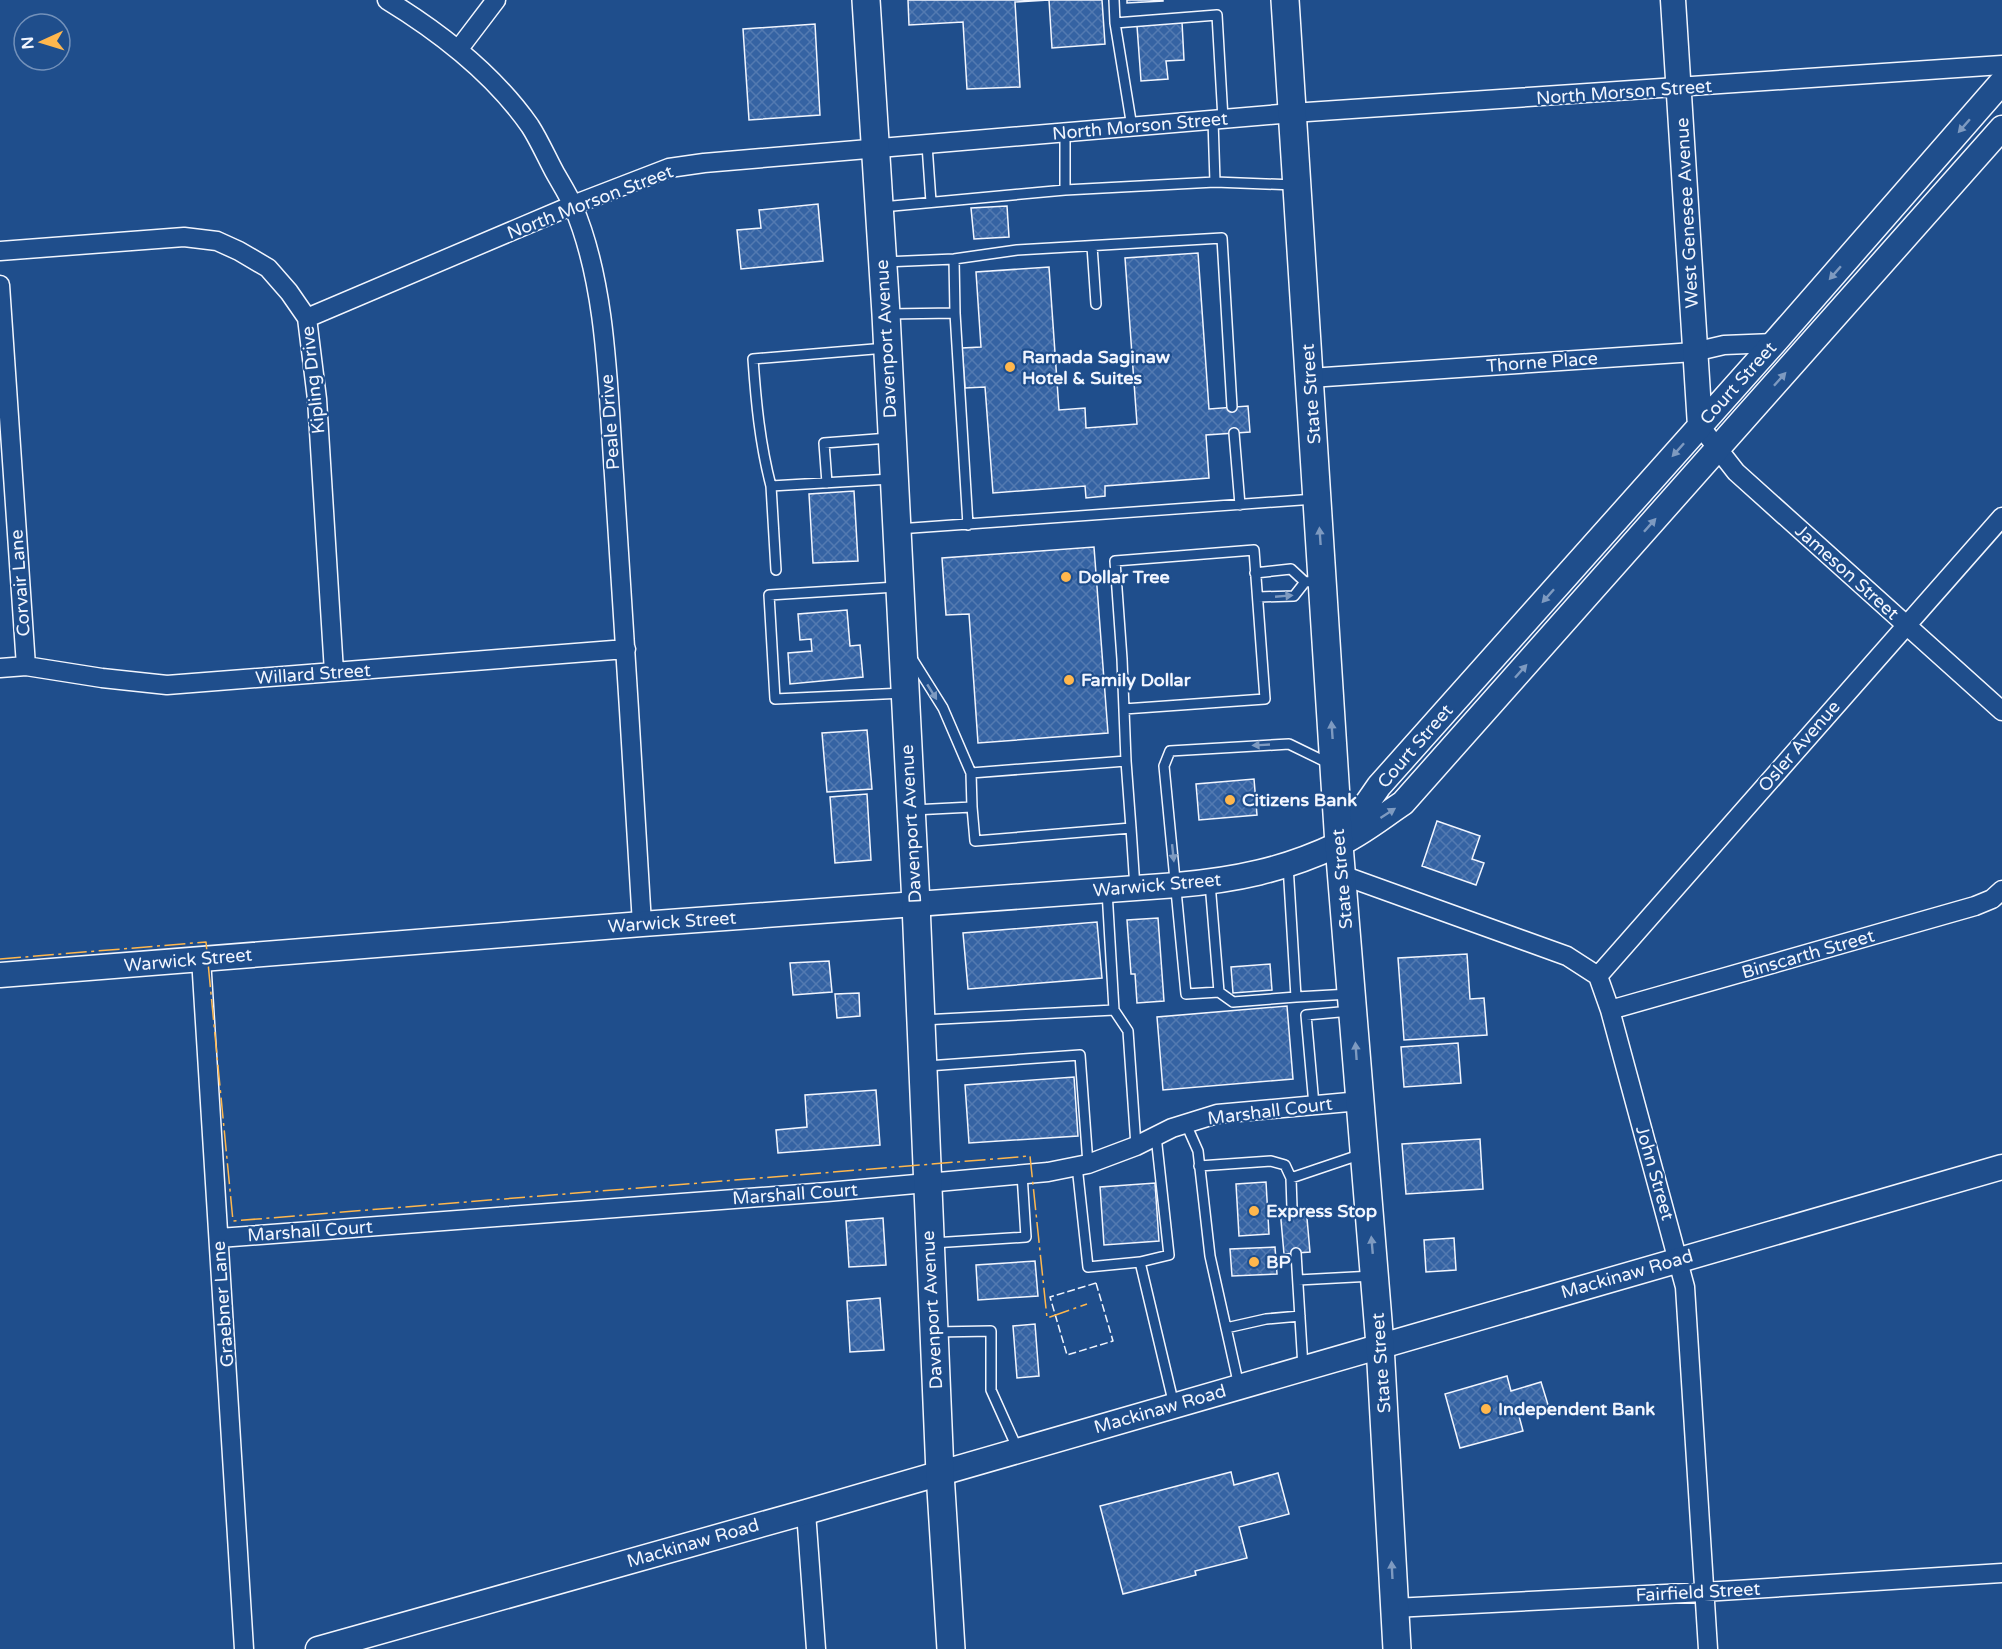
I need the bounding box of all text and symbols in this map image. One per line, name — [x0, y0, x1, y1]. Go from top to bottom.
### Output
north arrow — [12, 12, 72, 72]
text: N — [18, 36, 38, 50]
street label: North Morson Street — [1535, 75, 1713, 109]
street label: North Morson Street — [1051, 107, 1229, 145]
street label: West Genesee Avenue — [1671, 117, 1703, 309]
one-way arrow — [1957, 118, 1970, 134]
street label: North Morson Street — [504, 160, 676, 244]
street label: Davenport Avenue — [871, 259, 901, 419]
one-way arrow — [1829, 265, 1842, 280]
street label: Kipling Drive — [296, 325, 330, 435]
street label: Court Street — [1695, 337, 1781, 429]
street label: State Street — [1297, 343, 1325, 445]
place label: Ramada Saginaw Hotel & Suites — [1022, 346, 1171, 389]
street label: Thorne Place — [1485, 347, 1599, 377]
marker: Ramada Saginaw Hotel & Suites — [1003, 360, 1017, 374]
one-way arrow — [1773, 372, 1786, 387]
street label: Peale Drive — [596, 373, 624, 471]
one-way arrow — [1672, 442, 1685, 457]
one-way arrow — [1643, 518, 1656, 533]
street label: Jameson Street — [1791, 520, 1903, 624]
one-way arrow — [1315, 526, 1324, 545]
street label: Corvair Lane — [5, 529, 35, 637]
place label: Dollar Tree — [1078, 566, 1170, 588]
marker: Dollar Tree — [1059, 570, 1073, 584]
one-way arrow — [1542, 588, 1555, 603]
one-way arrow — [1275, 591, 1294, 601]
street label: Willard Street — [255, 659, 372, 689]
one-way arrow — [1514, 664, 1527, 679]
place label: Family Dollar — [1081, 669, 1192, 691]
marker: Family Dollar — [1062, 673, 1076, 687]
one-way arrow — [927, 684, 938, 700]
street label: Osler Avenue — [1753, 696, 1845, 796]
street label: Court Street — [1373, 699, 1458, 792]
one-way arrow — [1327, 721, 1337, 740]
one-way arrow — [1251, 741, 1270, 750]
street label: Davenport Avenue — [896, 744, 926, 904]
place label: Citizens Bank — [1242, 789, 1357, 811]
marker: Citizens Bank — [1223, 793, 1237, 807]
one-way arrow — [1380, 807, 1396, 818]
street label: State Street — [1327, 828, 1357, 930]
one-way arrow — [1168, 844, 1178, 863]
street label: Warwick Street — [1092, 868, 1222, 902]
street label: Warwick Street — [607, 907, 737, 937]
street label: Binscarth Street — [1739, 925, 1877, 983]
street label: Warwick Street — [123, 943, 253, 977]
one-way arrow — [1351, 1041, 1361, 1060]
street label: Marshall Court — [1206, 1092, 1334, 1130]
street label: John Street — [1631, 1123, 1679, 1223]
street label: Marshall Court — [732, 1179, 859, 1209]
place label: Express Stop — [1266, 1200, 1377, 1222]
marker: Express Stop — [1247, 1204, 1261, 1218]
street label: Marshall Court — [247, 1216, 374, 1246]
street label: Davenport Avenue — [917, 1230, 947, 1390]
one-way arrow — [1367, 1235, 1377, 1254]
street label: Graebner Lane — [208, 1240, 238, 1368]
street label: Mackinaw Road — [1558, 1245, 1696, 1303]
place label: BP — [1266, 1251, 1291, 1273]
marker: BP — [1247, 1255, 1261, 1269]
street label: State Street — [1367, 1312, 1395, 1414]
street label: Mackinaw Road — [1091, 1380, 1229, 1438]
place label: Independent Bank — [1498, 1398, 1655, 1420]
marker: Independent Bank — [1479, 1402, 1493, 1416]
street label: Mackinaw Road — [624, 1514, 762, 1572]
one-way arrow — [1388, 1560, 1397, 1579]
street label: Fairfield Street — [1635, 1578, 1761, 1606]

